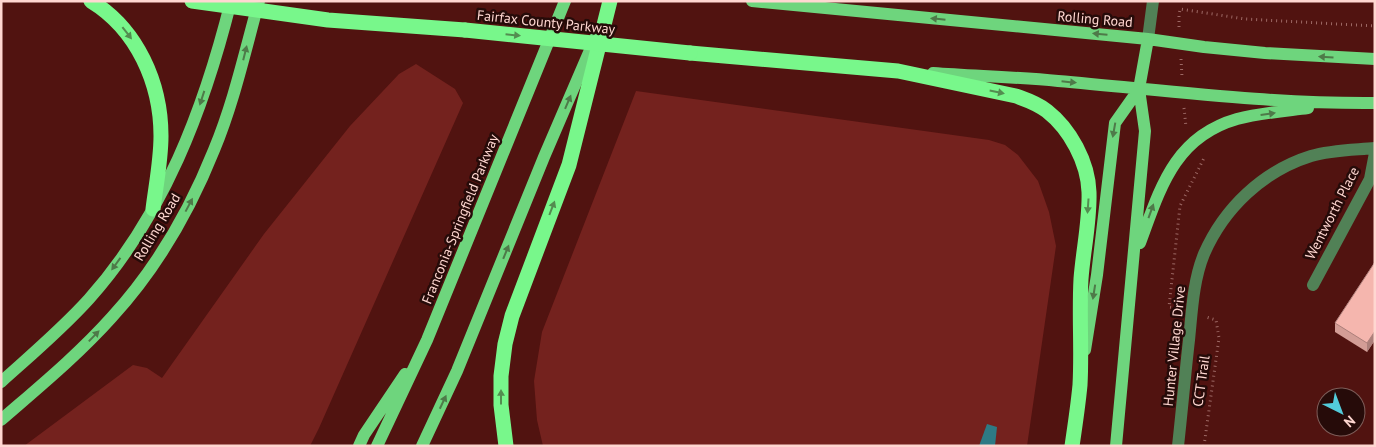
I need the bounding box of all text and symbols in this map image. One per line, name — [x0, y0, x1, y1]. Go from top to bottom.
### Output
street label: Fairfax County Parkway — [476, 6, 616, 38]
street label: Rolling Road — [1057, 7, 1133, 31]
one-way arrow — [930, 15, 946, 23]
one-way arrow — [122, 26, 132, 40]
one-way arrow — [1091, 30, 1107, 38]
one-way arrow — [505, 31, 521, 39]
one-way arrow — [241, 45, 249, 60]
one-way arrow — [1318, 53, 1334, 61]
one-way arrow — [1061, 78, 1077, 86]
one-way arrow — [989, 88, 1004, 96]
one-way arrow — [198, 91, 205, 106]
one-way arrow — [564, 94, 572, 109]
one-way arrow — [1260, 110, 1276, 118]
one-way arrow — [1110, 123, 1118, 139]
street label: Franconia-Springfield Parkway — [418, 131, 503, 307]
street label: Wentworth Place — [1301, 164, 1363, 262]
street label: Rolling Road — [130, 190, 184, 264]
one-way arrow — [185, 198, 193, 212]
one-way arrow — [1084, 199, 1092, 215]
one-way arrow — [548, 200, 556, 215]
one-way arrow — [1148, 204, 1156, 218]
one-way arrow — [502, 244, 510, 259]
one-way arrow — [111, 257, 122, 270]
one-way arrow — [1090, 284, 1098, 300]
street label: Hunter Village Drive — [1159, 285, 1189, 407]
one-way arrow — [88, 330, 100, 342]
street label: CCT Trail — [1188, 354, 1214, 408]
north arrow — [1316, 387, 1366, 437]
one-way arrow — [497, 389, 505, 405]
one-way arrow — [439, 395, 447, 409]
text: N — [1340, 412, 1359, 431]

